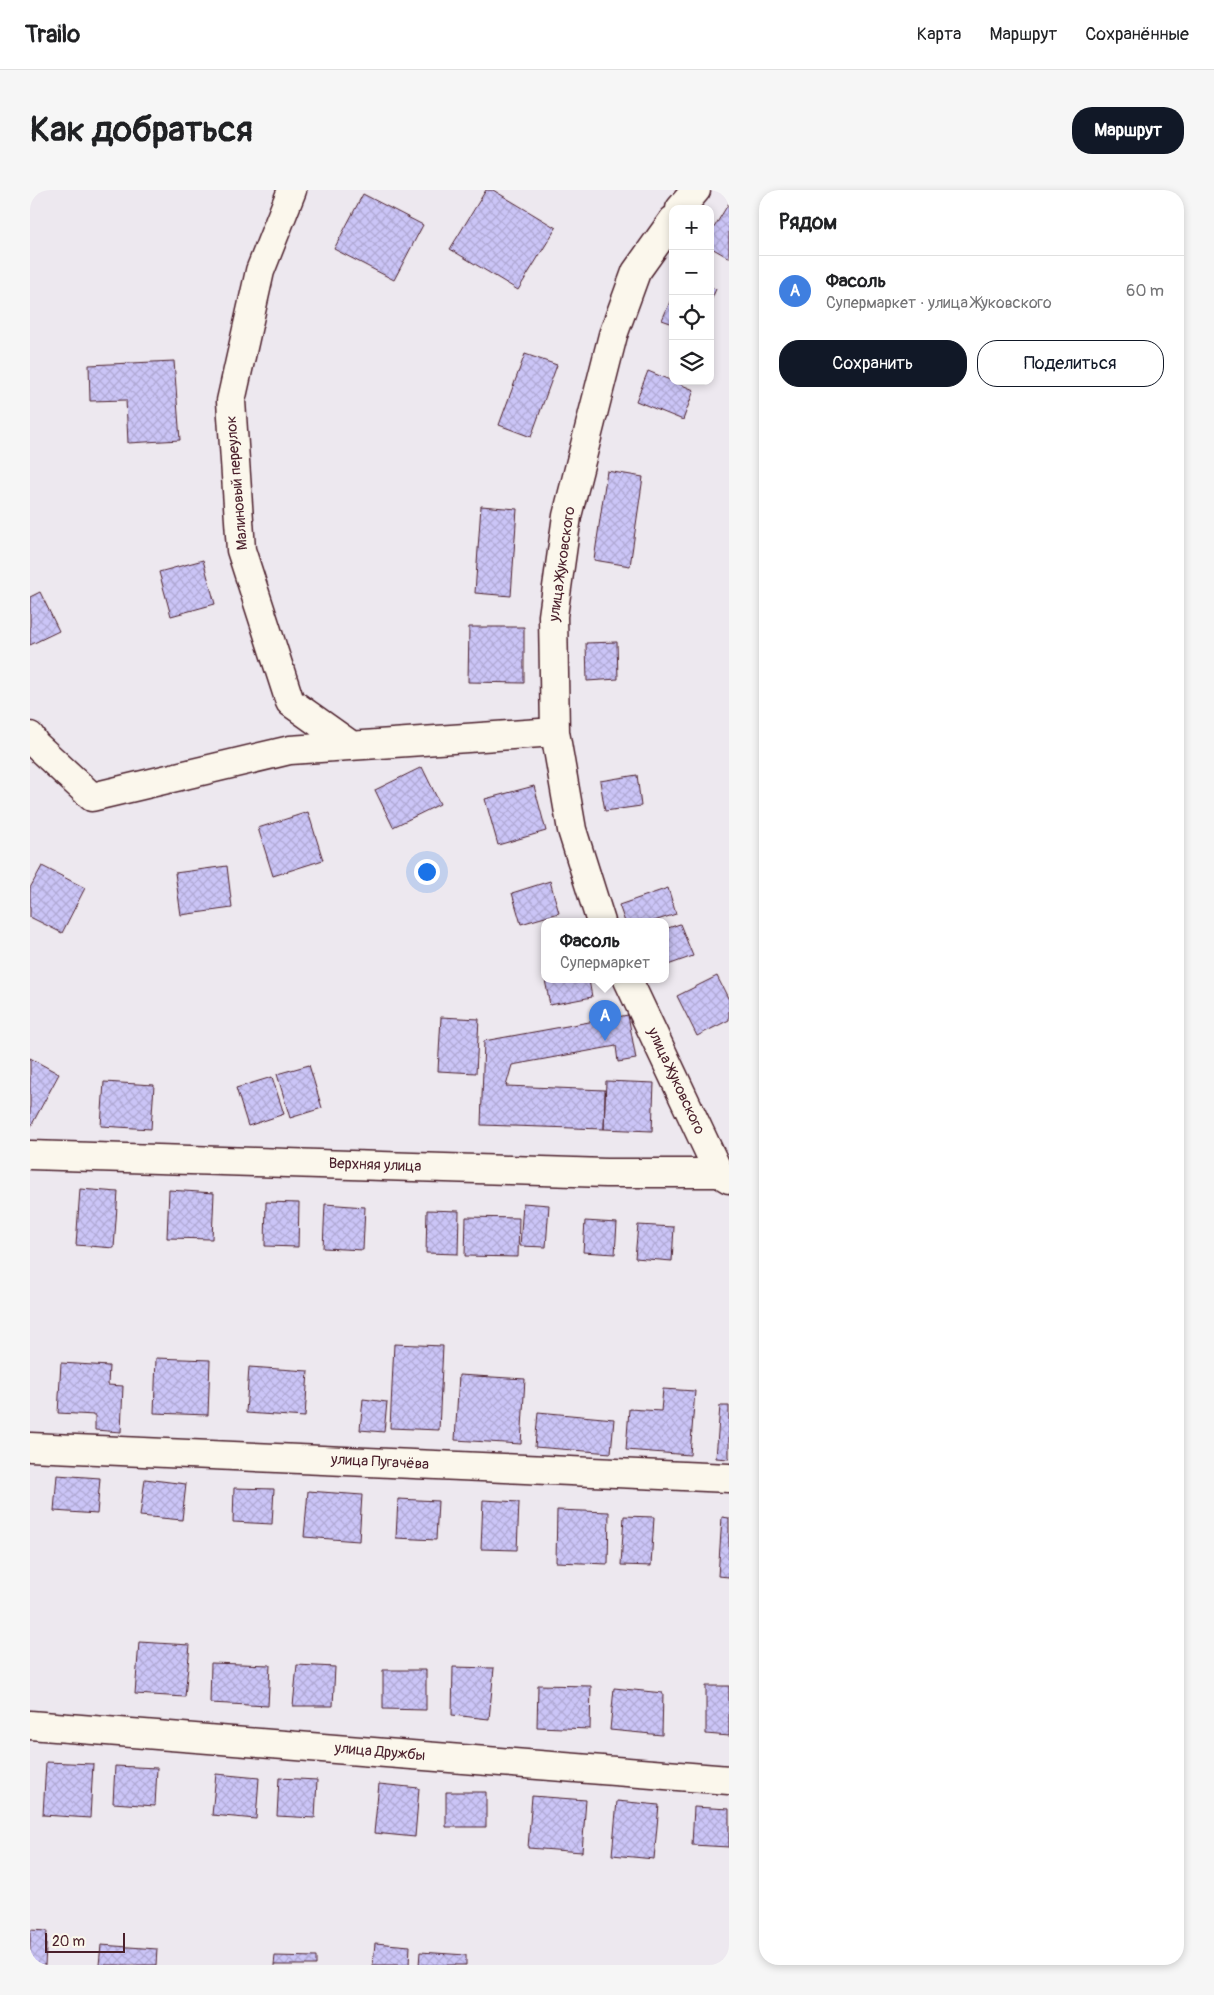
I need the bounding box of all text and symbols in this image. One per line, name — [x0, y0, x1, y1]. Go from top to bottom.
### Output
text: Trailo — [25, 20, 80, 49]
text: Карта — [917, 23, 961, 46]
text: Маршрут — [989, 23, 1057, 46]
text: Сохранённые — [1085, 23, 1189, 46]
button: Маршрут — [1072, 107, 1184, 154]
text: Как добраться — [30, 108, 253, 152]
map controls — [669, 205, 714, 385]
button: + — [669, 205, 714, 250]
text: Рядом — [779, 209, 837, 236]
button: − — [669, 250, 714, 295]
text: Фасоль — [826, 269, 886, 293]
text: A — [790, 281, 800, 301]
text: 60 m — [1126, 281, 1164, 301]
text: Супермаркет · улица Жуковского — [826, 293, 1052, 313]
button: locate — [669, 295, 714, 340]
button: layers — [669, 340, 714, 385]
button: Сохранить — [779, 340, 967, 387]
button: Поделиться — [977, 340, 1164, 387]
street label: Малиновый переулок — [222, 415, 252, 551]
street label: улица Жуковского — [544, 505, 579, 624]
your location — [414, 859, 440, 885]
popup — [541, 918, 669, 983]
text: Фасоль — [560, 929, 620, 953]
text: Супермаркет — [560, 953, 650, 973]
pin: A — [589, 1000, 621, 1041]
street label: улица Жуковского — [643, 1024, 709, 1137]
street label: Верхняя улица — [328, 1154, 422, 1176]
street label: улица Пугачёва — [330, 1450, 430, 1474]
street label: улица Дружбы — [333, 1738, 426, 1765]
scale bar — [45, 1930, 125, 1953]
text: 20 m — [52, 1933, 85, 1950]

